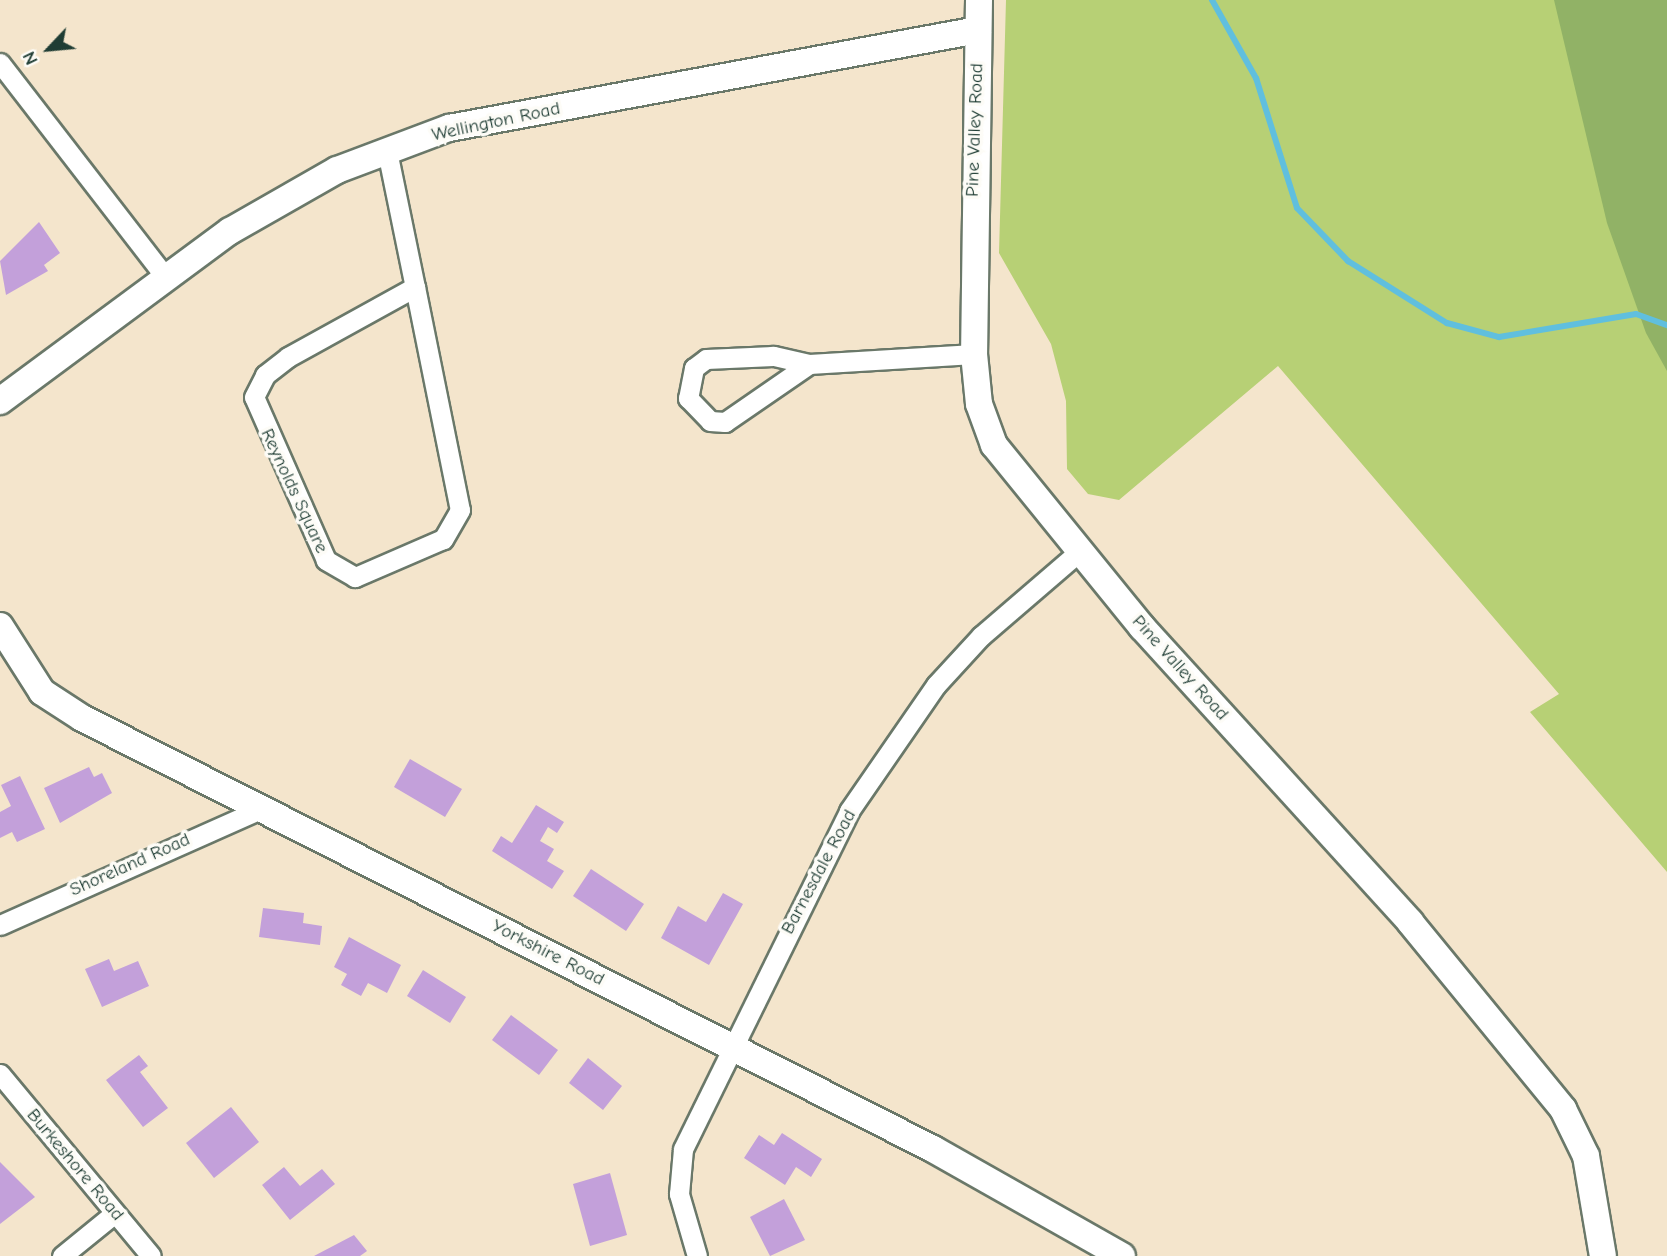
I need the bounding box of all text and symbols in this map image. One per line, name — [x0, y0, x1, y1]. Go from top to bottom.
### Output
north arrow — [14, 14, 84, 84]
text: N — [18, 48, 43, 69]
street label: Pine Valley Road — [961, 63, 989, 197]
street label: Wellington Road — [430, 97, 562, 147]
street label: Reynolds Square — [255, 425, 333, 557]
street label: Pine Valley Road — [1127, 611, 1233, 725]
street label: Barnesdale Road — [777, 806, 861, 938]
street label: Shoreland Road — [66, 828, 194, 902]
street label: Yorkshire Road — [488, 915, 608, 991]
street label: Burkeshore Road — [21, 1104, 129, 1226]

